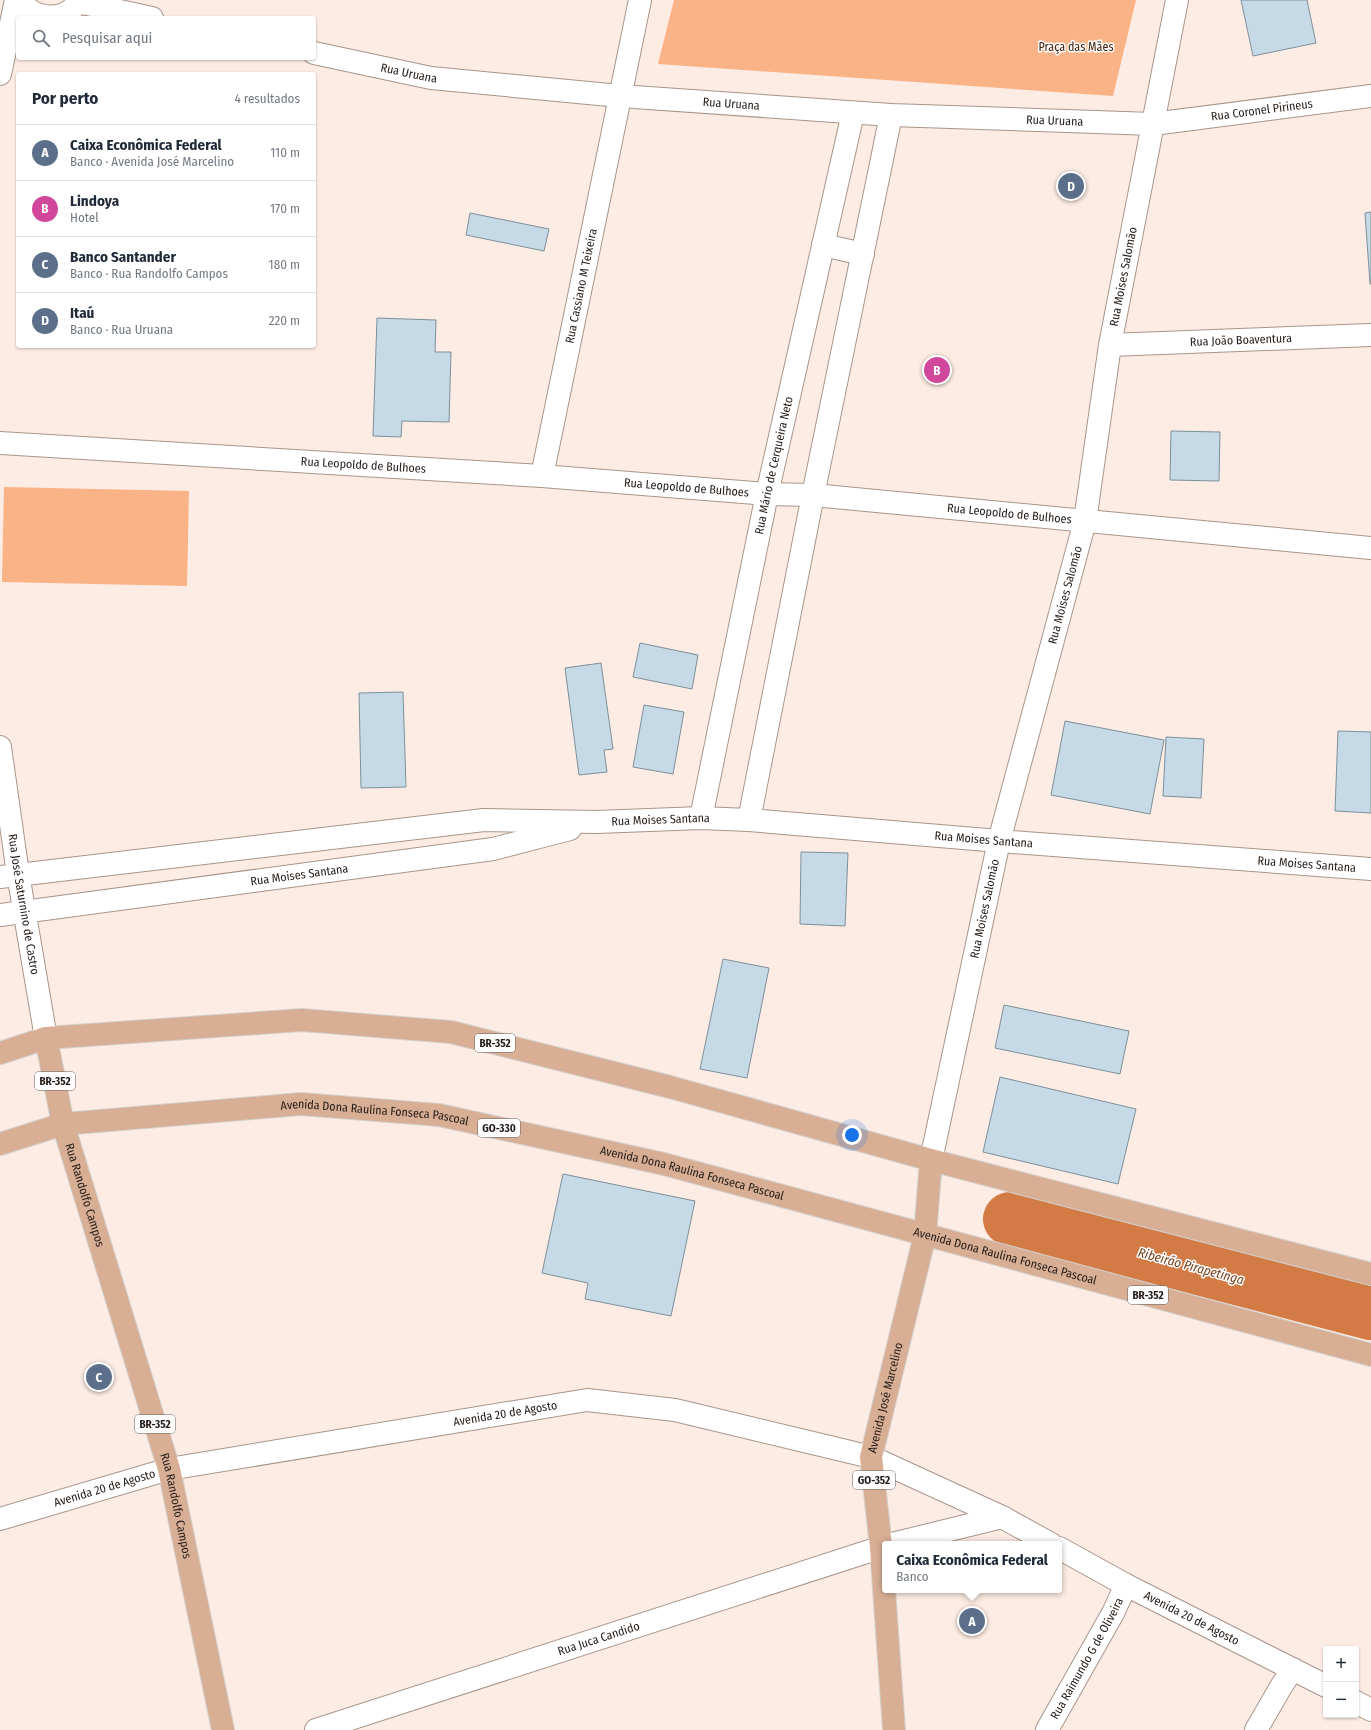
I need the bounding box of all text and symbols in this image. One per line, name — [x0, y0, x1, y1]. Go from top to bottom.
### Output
search box — [16, 16, 316, 60]
icon: search — [30, 27, 52, 49]
text: Pesquisar aqui — [62, 29, 152, 47]
park label: Praça das Mães — [1038, 40, 1114, 54]
street label: Rua Uruana — [379, 60, 438, 86]
text: Por perto — [32, 88, 98, 109]
text: 4 resultados — [234, 91, 300, 106]
street label: Rua Uruana — [702, 95, 760, 113]
street label: Rua Coronel Pirineus — [1210, 97, 1313, 123]
street label: Rua Uruana — [1026, 113, 1084, 129]
text: Caixa Econômica Federal — [70, 136, 222, 154]
text: A — [41, 145, 49, 160]
text: 110 m — [270, 145, 300, 160]
text: Banco · Avenida José Marcelino — [70, 154, 234, 169]
pin: D — [1058, 171, 1084, 201]
text: Lindoya — [70, 192, 119, 210]
text: B — [41, 201, 49, 216]
text: 170 m — [270, 201, 300, 216]
text: Hotel — [70, 210, 99, 225]
street label: Rua Moises Salomão — [1107, 226, 1140, 327]
street label: Rua Cassiano M Teixeira — [562, 227, 600, 345]
text: Banco Santander — [70, 248, 176, 266]
text: C — [42, 257, 48, 272]
text: 180 m — [269, 257, 300, 272]
text: Banco · Rua Randolfo Campos — [70, 266, 228, 281]
text: Itaú — [70, 304, 94, 322]
text: D — [41, 313, 49, 328]
text: 220 m — [269, 313, 300, 328]
text: Banco · Rua Uruana — [70, 322, 173, 337]
street label: Rua João Boaventura — [1190, 331, 1292, 349]
pin: B — [924, 355, 950, 385]
street label: Rua Mário de Cerqueira Neto — [752, 395, 796, 536]
street label: Rua Leopoldo de Bulhoes — [300, 454, 426, 476]
street label: Rua Leopoldo de Bulhoes — [624, 476, 749, 500]
street label: Rua Leopoldo de Bulhoes — [946, 501, 1072, 527]
street label: Rua Moises Salomão — [1045, 544, 1085, 646]
street label: Rua Moises Santana — [611, 811, 710, 828]
street label: Rua Moises Santana — [934, 829, 1033, 851]
street label: Rua José Saturnino de Castro — [5, 833, 42, 976]
street label: Rua Moises Santana — [1257, 853, 1357, 875]
street label: Rua Moises Salomão — [967, 858, 1002, 960]
street label: Rua Moises Santana — [250, 861, 349, 888]
road number: BR-352 — [475, 1034, 515, 1052]
road number: BR-352 — [35, 1072, 75, 1090]
street label: Avenida Dona Raulina Fonseca Pascoal — [280, 1097, 470, 1128]
road number: GO-330 — [478, 1119, 520, 1137]
your location — [842, 1125, 862, 1145]
street label: Rua Randolfo Campos — [62, 1142, 107, 1249]
street label: Avenida Dona Raulina Fonseca Pascoal — [599, 1143, 785, 1203]
street label: Avenida Dona Raulina Fonseca Pascoal — [912, 1225, 1098, 1288]
water label: Ribeirão Pirapetinga — [1136, 1245, 1246, 1287]
road number: BR-352 — [1128, 1286, 1168, 1304]
street label: Avenida José Marcelino — [865, 1341, 906, 1455]
pin: C — [86, 1362, 112, 1392]
street label: Avenida 20 de Agosto — [452, 1398, 558, 1429]
road number: BR-352 — [135, 1415, 175, 1433]
street label: Rua Randolfo Campos — [157, 1451, 194, 1560]
street label: Avenida 20 de Agosto — [52, 1466, 157, 1510]
road number: GO-352 — [853, 1471, 895, 1489]
popup — [882, 1541, 1062, 1593]
text: Caixa Econômica Federal — [896, 1551, 1048, 1569]
text: Banco — [896, 1569, 929, 1584]
street label: Avenida 20 de Agosto — [1142, 1588, 1242, 1648]
street label: Rua Raimundo G de Oliveira — [1048, 1595, 1126, 1722]
pin: A — [959, 1606, 985, 1636]
street label: Rua Juca Candido — [556, 1619, 641, 1658]
map controls — [1323, 1646, 1359, 1718]
button: + — [1323, 1646, 1359, 1682]
button: − — [1323, 1682, 1359, 1718]

